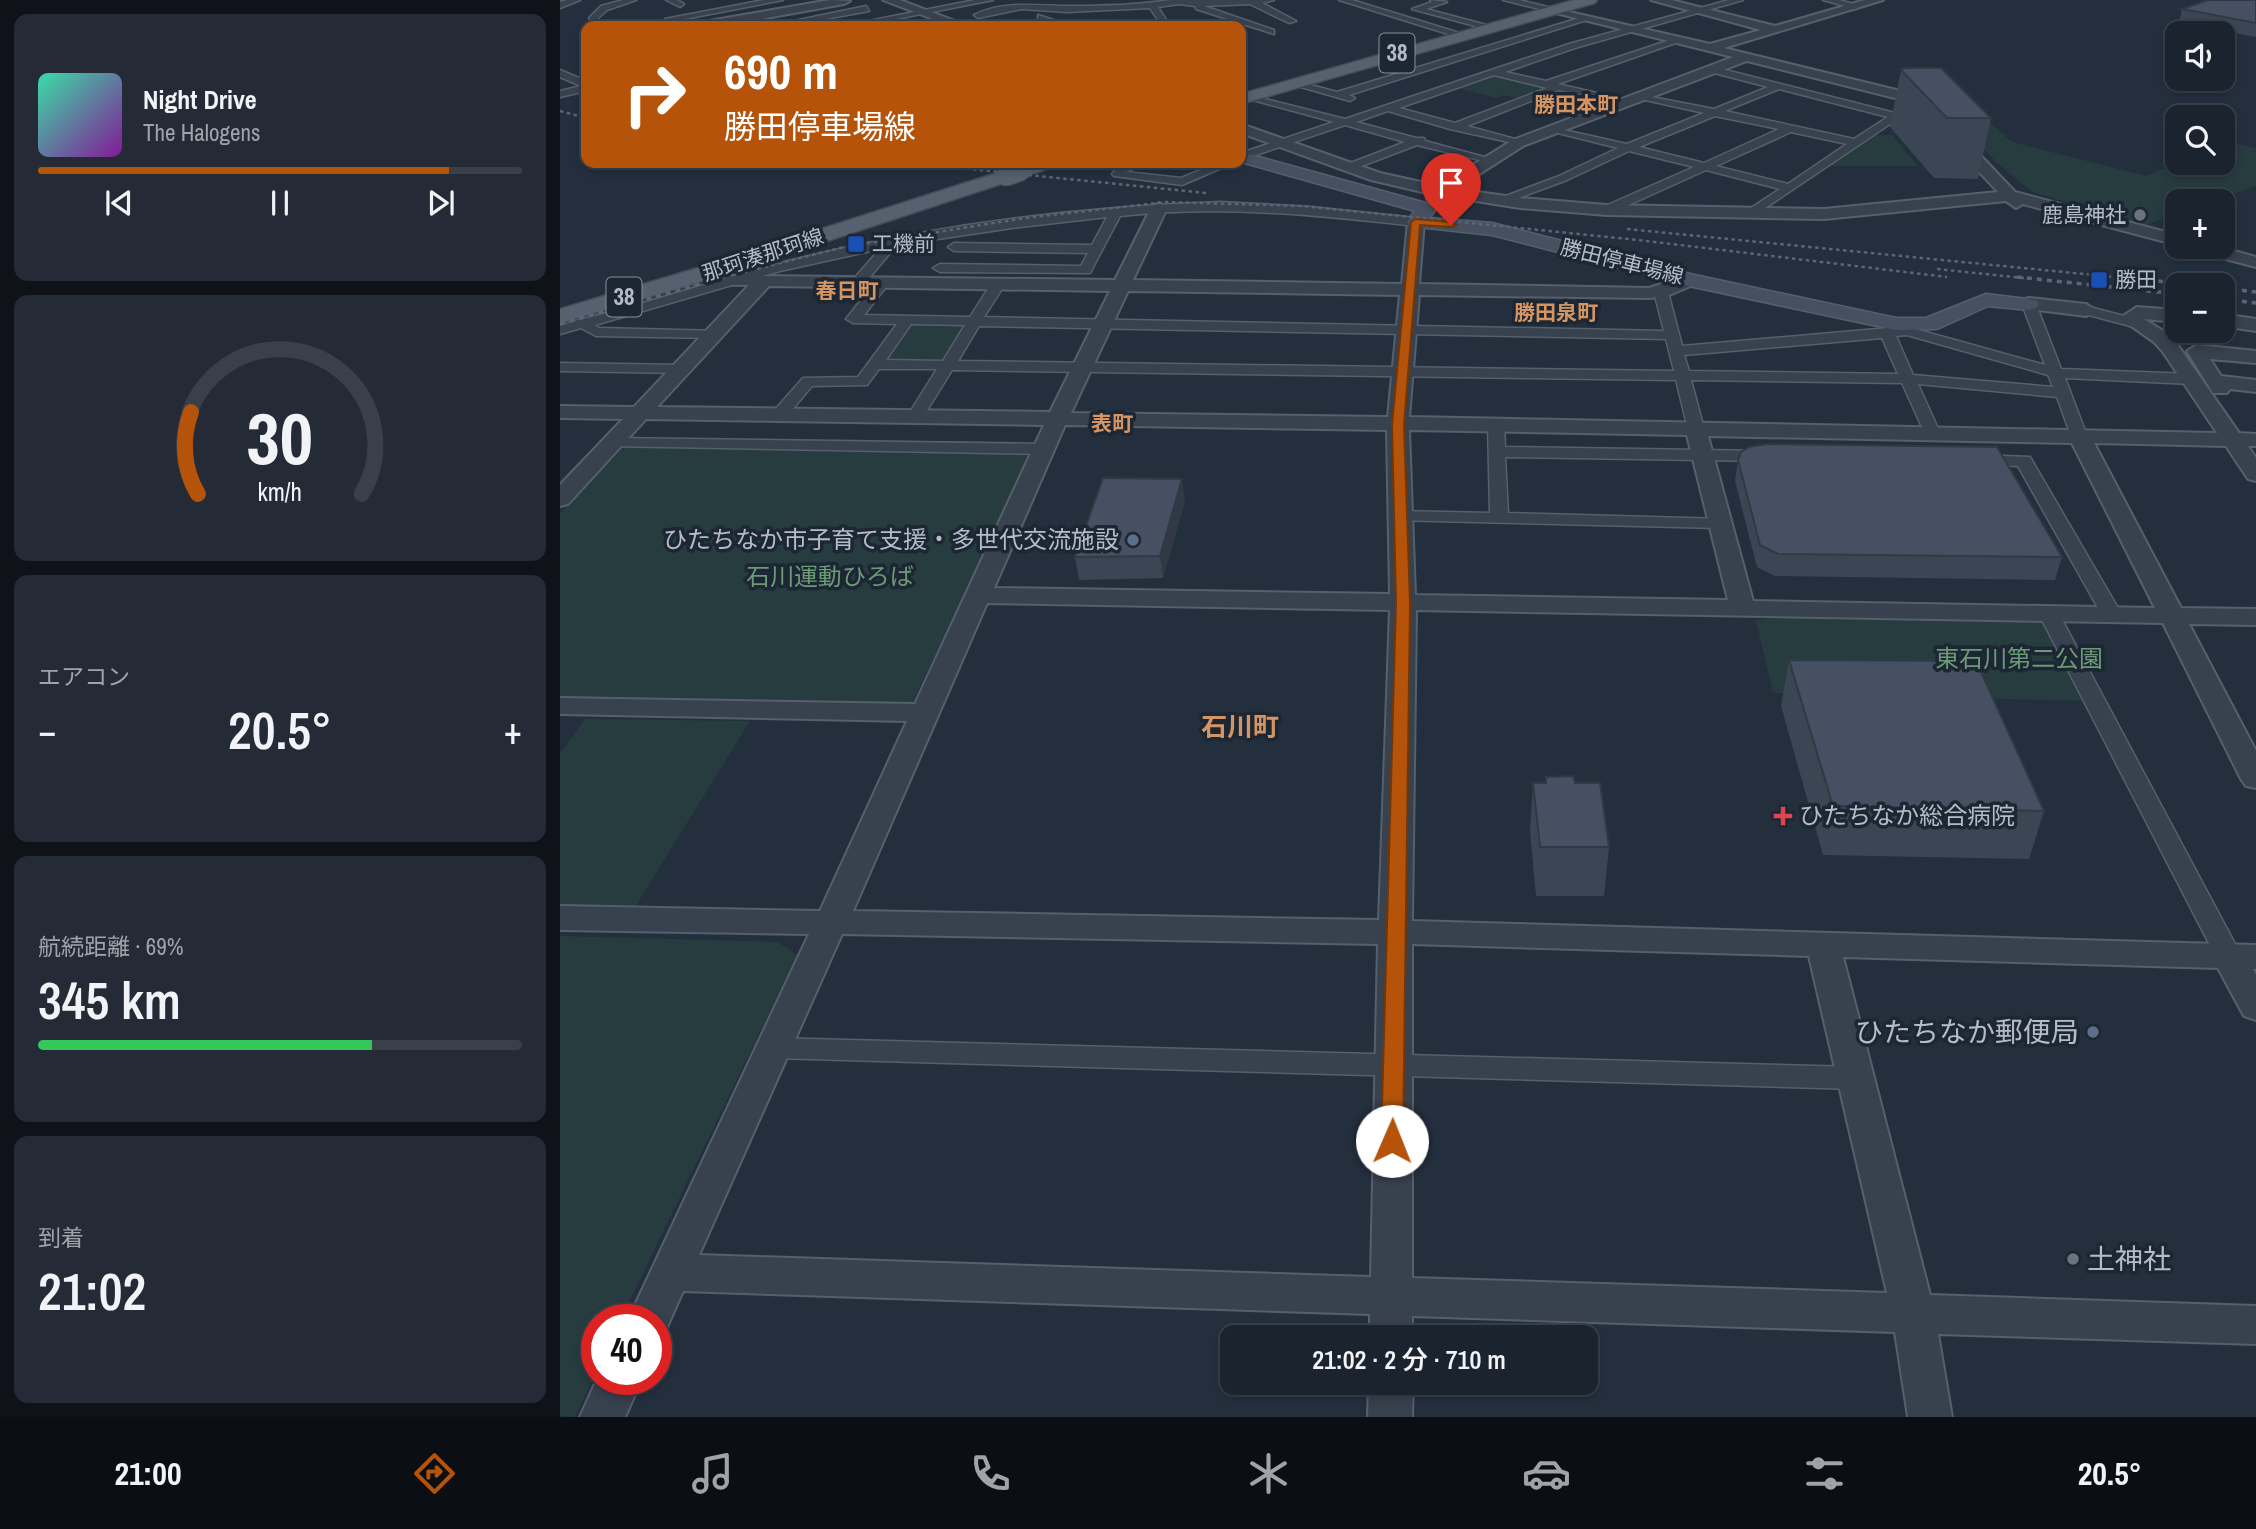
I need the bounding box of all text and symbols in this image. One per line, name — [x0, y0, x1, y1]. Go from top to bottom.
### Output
map controls — [2165, 21, 2235, 343]
button: sound — [2165, 21, 2235, 91]
road number: 38 — [1380, 34, 1414, 72]
text: 690 m — [724, 38, 838, 104]
icon: right — [609, 49, 700, 140]
text: Night Drive — [143, 82, 257, 117]
district label: 勝田本町 — [1534, 90, 1618, 119]
text: 勝田停車場線 — [724, 105, 916, 148]
button: search — [2165, 105, 2235, 175]
text: The Halogens — [143, 117, 260, 148]
pin — [1421, 153, 1481, 225]
icon: arrive — [1432, 164, 1470, 202]
icon: previous — [100, 184, 138, 222]
icon: pause — [261, 184, 299, 222]
icon: next — [422, 184, 460, 222]
button: + — [2165, 189, 2235, 259]
place label: 鹿島神社 — [2042, 200, 2126, 229]
marker: 鹿島神社 — [2132, 207, 2148, 223]
street label: 那珂湊那珂線 — [698, 221, 827, 288]
place label: 工機前 — [872, 229, 935, 258]
street label: 勝田停車場線 — [1557, 232, 1687, 291]
marker: 工機前 — [846, 234, 866, 254]
place label: 勝田 — [2115, 265, 2157, 294]
marker: 勝田 — [2089, 270, 2109, 290]
button: − — [2165, 273, 2235, 343]
district label: 春日町 — [816, 276, 879, 305]
road number: 38 — [606, 278, 642, 316]
district label: 勝田泉町 — [1514, 298, 1598, 327]
text: 30 — [247, 389, 313, 487]
district label: 表町 — [1091, 409, 1133, 438]
text: km/h — [258, 475, 302, 509]
place label: ひたちなか市子育て支援・多世代交流施設 — [663, 523, 1119, 555]
marker: ひたちなか市子育て支援・多世代交流施設 — [1125, 532, 1141, 548]
park label: 石川運動ひろば — [746, 560, 914, 592]
park label: 東石川第二公園 — [1935, 642, 2103, 674]
text: エアコン — [38, 661, 130, 692]
text: 20.5° — [228, 695, 332, 765]
text: − — [38, 705, 56, 756]
text: + — [504, 705, 522, 756]
district label: 石川町 — [1201, 709, 1279, 744]
place label: ひたちなか総合病院 — [1799, 799, 2015, 831]
marker: ひたちなか総合病院 — [1773, 806, 1793, 826]
text: 航続距離 · 69% — [38, 931, 183, 962]
text: 345 km — [38, 965, 181, 1035]
place label: ひたちなか郵便局 — [1855, 1013, 2079, 1051]
marker: ひたちなか郵便局 — [2085, 1024, 2101, 1040]
position arrow — [1355, 1104, 1429, 1178]
text: 到着 — [38, 1222, 84, 1253]
place label: 土神社 — [2087, 1240, 2171, 1278]
marker: 土神社 — [2065, 1251, 2081, 1267]
text: 21:02 — [38, 1256, 146, 1326]
speed limit sign: 40 — [581, 1304, 672, 1395]
text: 21:02 · 2 分 · 710 m — [1312, 1342, 1506, 1377]
icon: directions — [410, 1449, 459, 1498]
icon: music — [688, 1449, 737, 1498]
icon: phone — [966, 1449, 1015, 1498]
icon: climate — [1244, 1449, 1293, 1498]
icon: car — [1522, 1449, 1571, 1498]
icon: filters — [1800, 1449, 1849, 1498]
text: 21:00 — [114, 1452, 182, 1495]
text: 20.5° — [2078, 1452, 2142, 1495]

